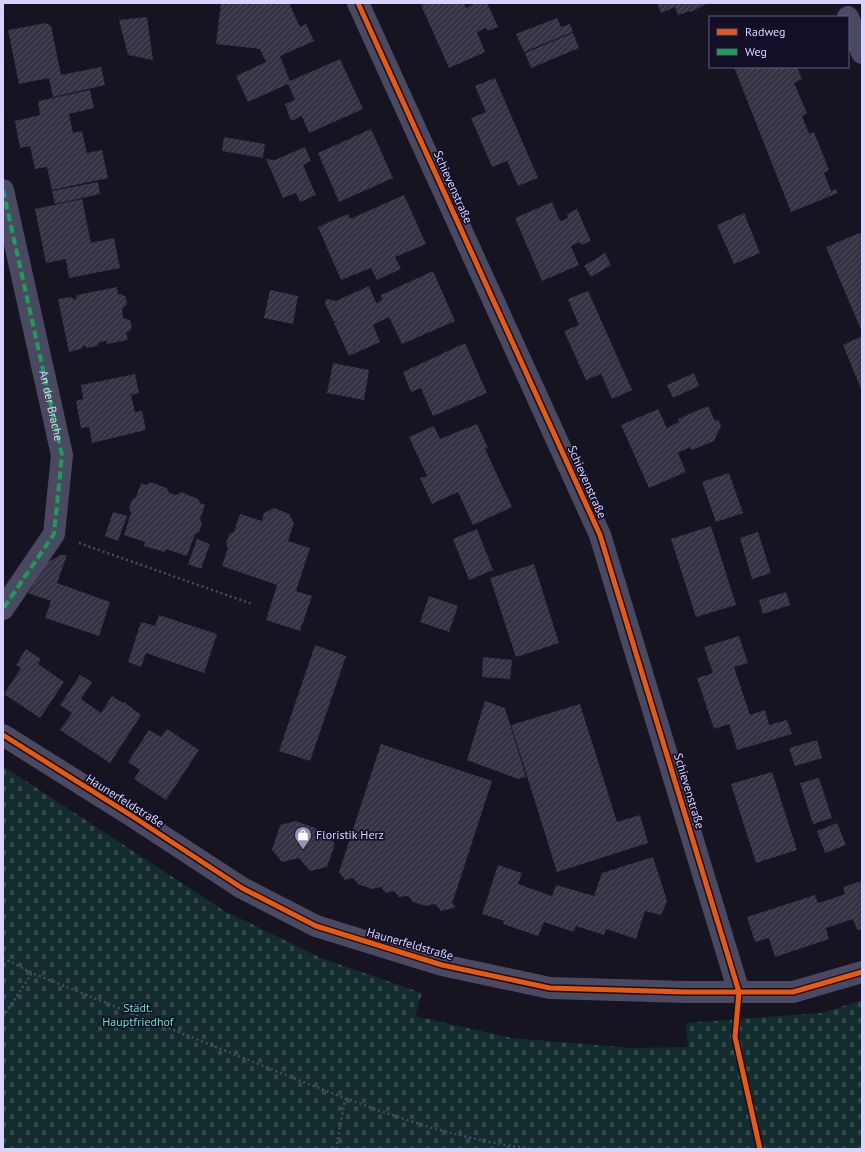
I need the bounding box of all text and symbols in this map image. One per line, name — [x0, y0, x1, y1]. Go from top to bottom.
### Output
legend — [709, 16, 849, 68]
text: Radweg — [745, 24, 786, 39]
text: Weg — [745, 44, 767, 59]
street label: Schievenstraße — [431, 148, 476, 226]
street label: An der Brache — [36, 369, 67, 442]
street label: Schievenstraße — [565, 443, 610, 521]
street label: Schievenstraße — [671, 751, 708, 830]
street label: Haunerfeldstraße — [83, 771, 167, 831]
shop icon: Floristik Herz — [293, 825, 313, 850]
place label: Floristik Herz — [316, 827, 384, 842]
street label: Haunerfeldstraße — [365, 924, 455, 963]
park label: Städt. Hauptfriedhof — [102, 1000, 175, 1029]

